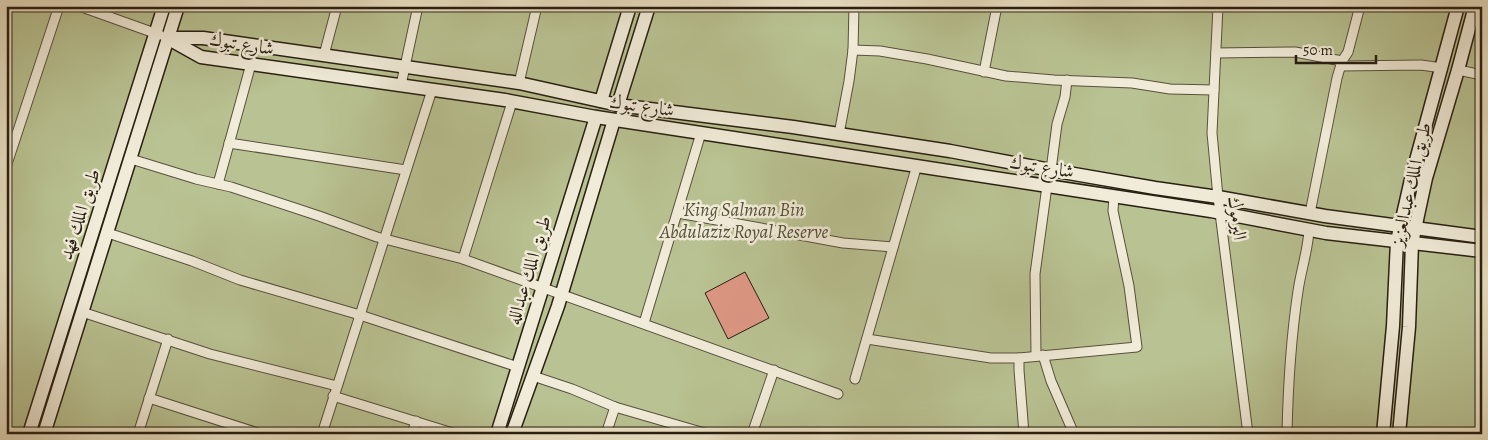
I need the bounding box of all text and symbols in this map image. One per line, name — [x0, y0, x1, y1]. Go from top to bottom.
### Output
street label: شارع تبوك — [207, 26, 276, 64]
scale bar — [1296, 32, 1376, 64]
text: 50 m — [1303, 40, 1333, 60]
street label: شارع تبوك — [608, 89, 676, 125]
street label: طريق الملك عبدالعزيز — [1384, 120, 1438, 251]
street label: شارع تبوك — [1007, 149, 1076, 187]
street label: طريق الملك فهد — [53, 165, 107, 263]
street label: اليرموك — [1221, 194, 1253, 242]
park label: King Salman Bin Abdulaziz Royal Reserve — [659, 197, 828, 245]
street label: طريق الملك عبدالله — [500, 212, 558, 328]

